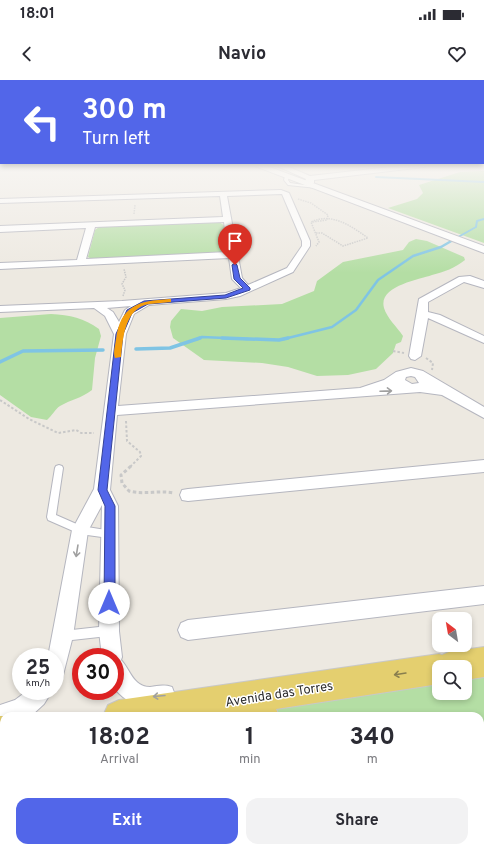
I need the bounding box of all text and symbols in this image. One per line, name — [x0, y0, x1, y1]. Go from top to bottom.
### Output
text: 18:01 — [20, 5, 55, 24]
icon: back — [16, 43, 38, 65]
text: Navio — [218, 43, 266, 66]
icon: heart — [446, 43, 468, 65]
text: 300 m — [82, 93, 167, 129]
icon: left — [16, 96, 68, 148]
text: Turn left — [82, 128, 150, 151]
pin — [218, 224, 252, 265]
icon: arrive — [224, 230, 246, 252]
one-way arrow — [379, 388, 392, 395]
one-way arrow — [73, 544, 81, 557]
position arrow — [88, 582, 130, 624]
north arrow — [432, 612, 472, 652]
map controls — [432, 612, 472, 700]
speed limit sign: 30 — [72, 648, 124, 700]
text: 25 — [26, 656, 50, 682]
button: search — [432, 660, 472, 700]
one-way arrow — [394, 671, 407, 679]
text: km/h — [26, 677, 50, 690]
street label: Avenida das Torres — [224, 679, 334, 711]
one-way arrow — [153, 692, 166, 699]
text: 18:02 — [89, 723, 150, 753]
text: 1 — [245, 723, 255, 753]
text: 340 — [349, 723, 395, 753]
text: Arrival — [100, 752, 139, 768]
text: min — [239, 752, 261, 768]
text: m — [367, 752, 378, 768]
button: Exit — [16, 798, 238, 844]
button: Share — [246, 798, 468, 844]

